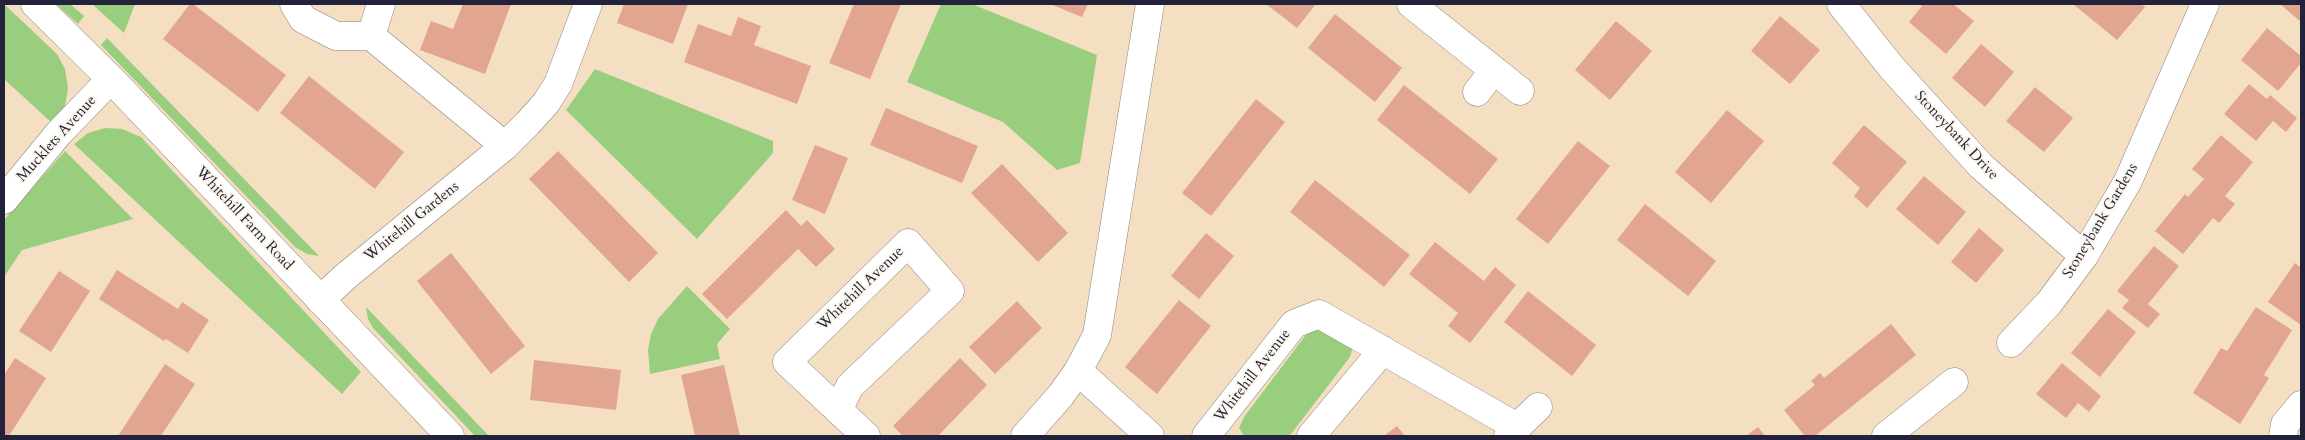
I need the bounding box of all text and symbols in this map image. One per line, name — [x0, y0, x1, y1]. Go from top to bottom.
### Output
street label: Stoneybank Drive — [1910, 88, 2002, 184]
street label: Mucklets Avenue — [13, 92, 101, 186]
street label: Stoneybank Gardens — [2060, 160, 2142, 282]
street label: Whitehill Farm Road — [191, 164, 297, 274]
street label: Whitehill Gardens — [361, 178, 463, 266]
street label: Whitehill Avenue — [814, 243, 908, 335]
street label: Whitehill Avenue — [1211, 326, 1295, 426]

